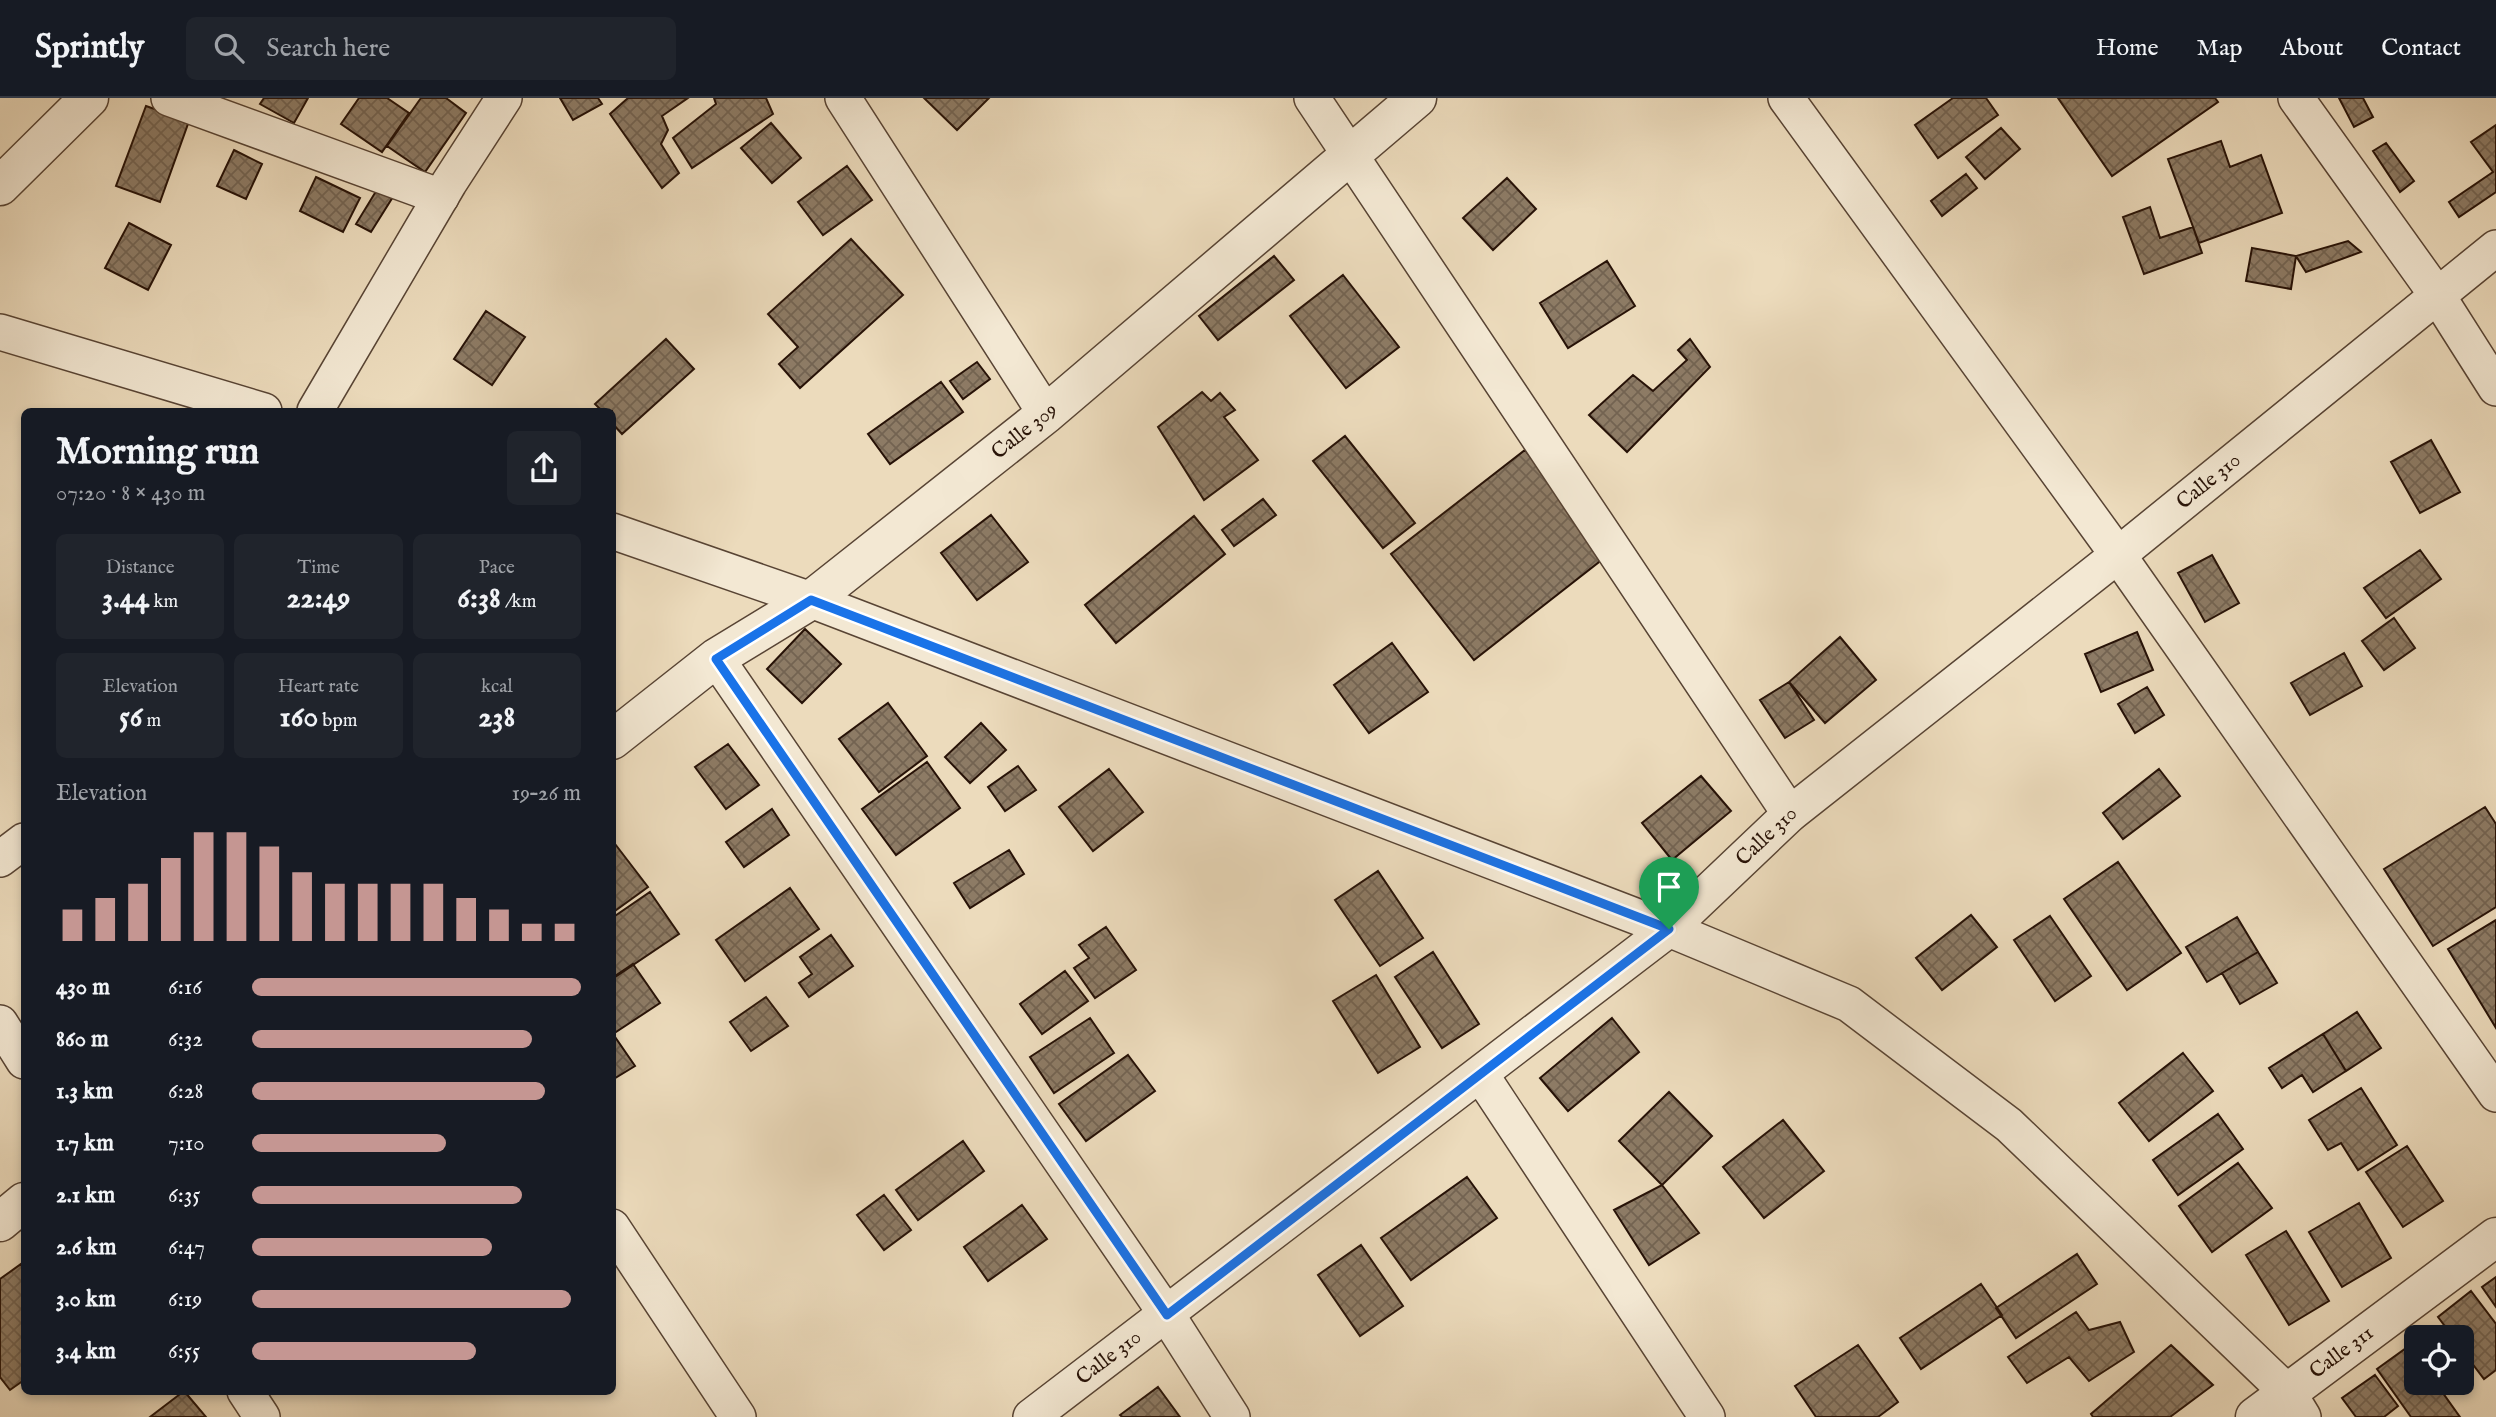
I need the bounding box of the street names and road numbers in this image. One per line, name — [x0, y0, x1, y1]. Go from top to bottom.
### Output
street label: Calle 309 — [986, 397, 1063, 466]
street label: Calle 310 — [2171, 447, 2247, 516]
street label: Calle 310 — [1730, 800, 1803, 872]
street label: Calle 311 — [2304, 1320, 2379, 1385]
street label: Calle 310 — [1071, 1324, 1147, 1391]

